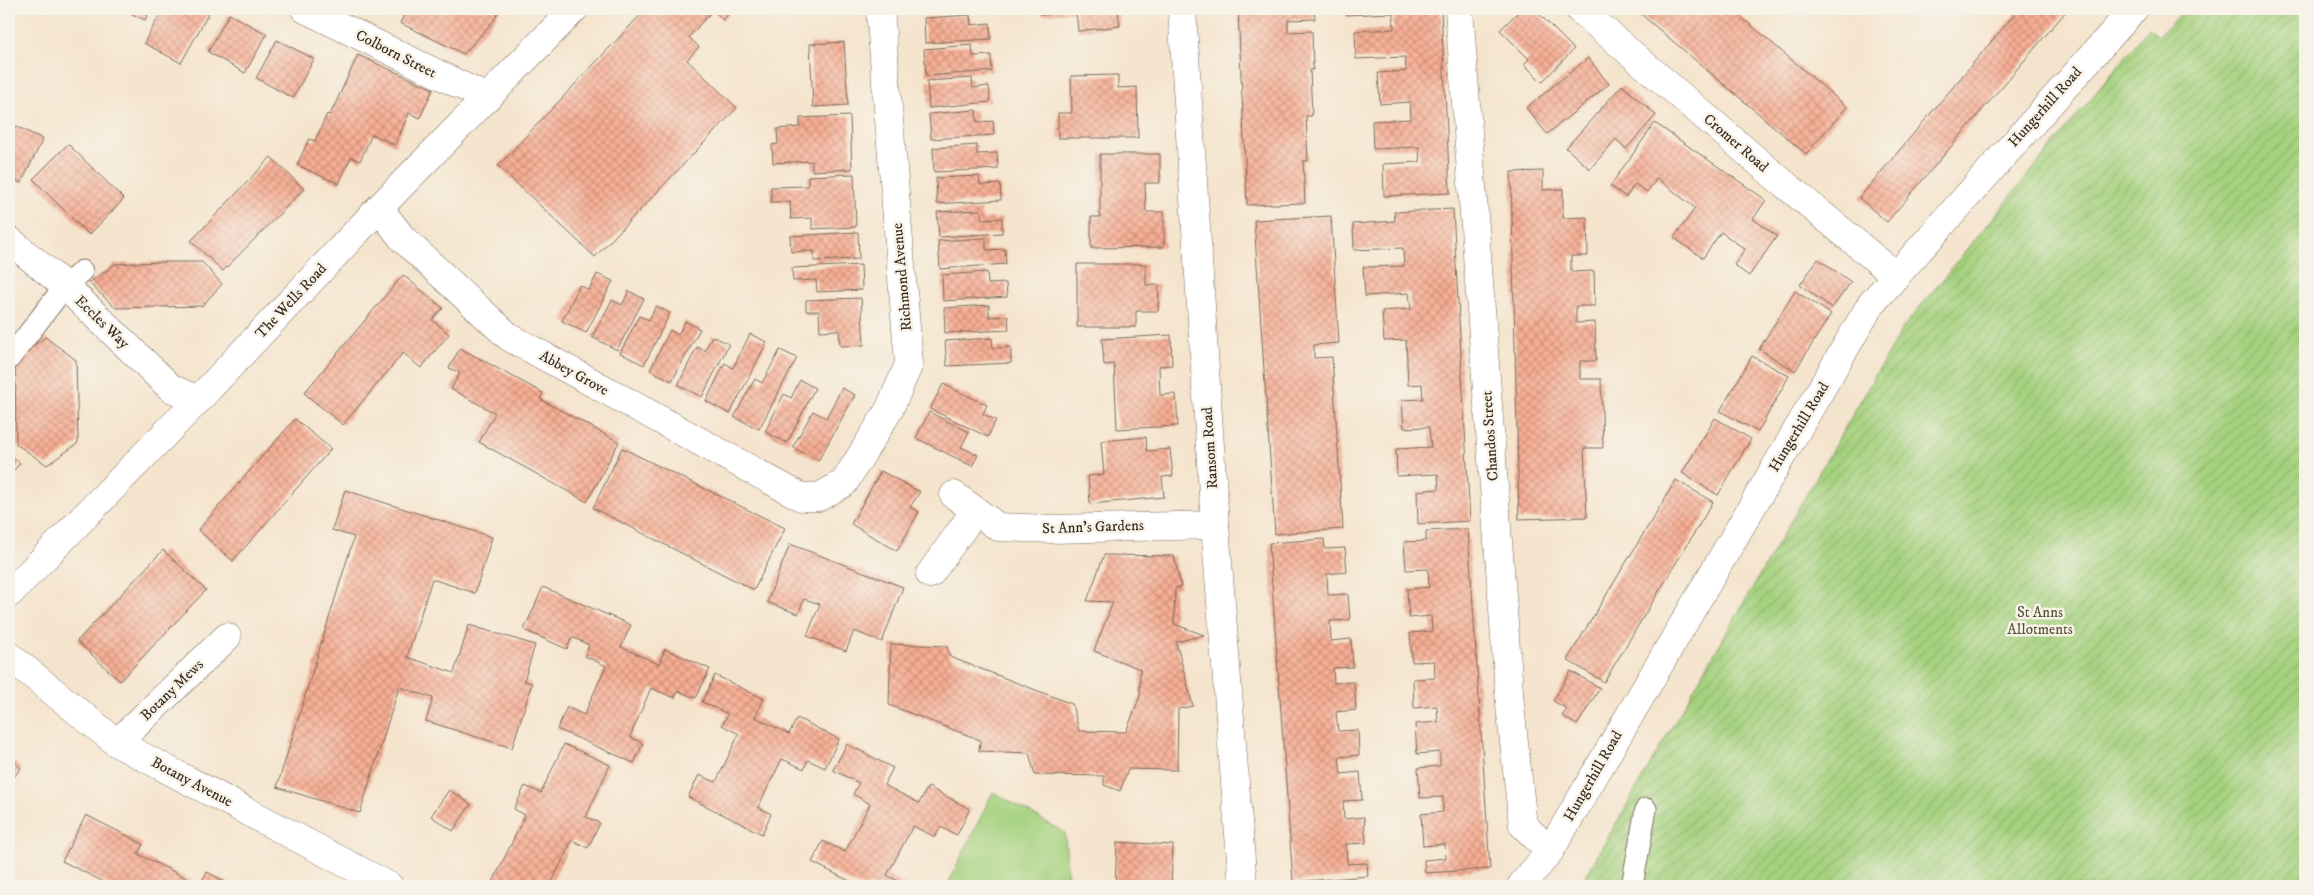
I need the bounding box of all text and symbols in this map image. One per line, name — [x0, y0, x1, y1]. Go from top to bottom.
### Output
street label: Colborn Street — [352, 26, 440, 83]
street label: Hungerhill Road — [2004, 63, 2086, 151]
street label: Cromer Road — [1700, 110, 1773, 177]
street label: Richmond Avenue — [888, 222, 916, 332]
street label: The Wells Road — [251, 259, 331, 343]
street label: Eccles Way — [71, 291, 134, 353]
street label: Abbey Grove — [536, 346, 612, 400]
street label: Hungerhill Road — [1765, 378, 1834, 475]
street label: Chandos Street — [1477, 390, 1503, 482]
street label: Ransom Road — [1198, 406, 1222, 490]
street label: St Ann's Gardens — [1042, 516, 1144, 538]
park label: St Anns Allotments — [2007, 603, 2073, 639]
street label: Botany Mews — [137, 655, 207, 725]
street label: Hungerhill Road — [1559, 727, 1627, 825]
street label: Botany Avenue — [148, 753, 236, 811]

